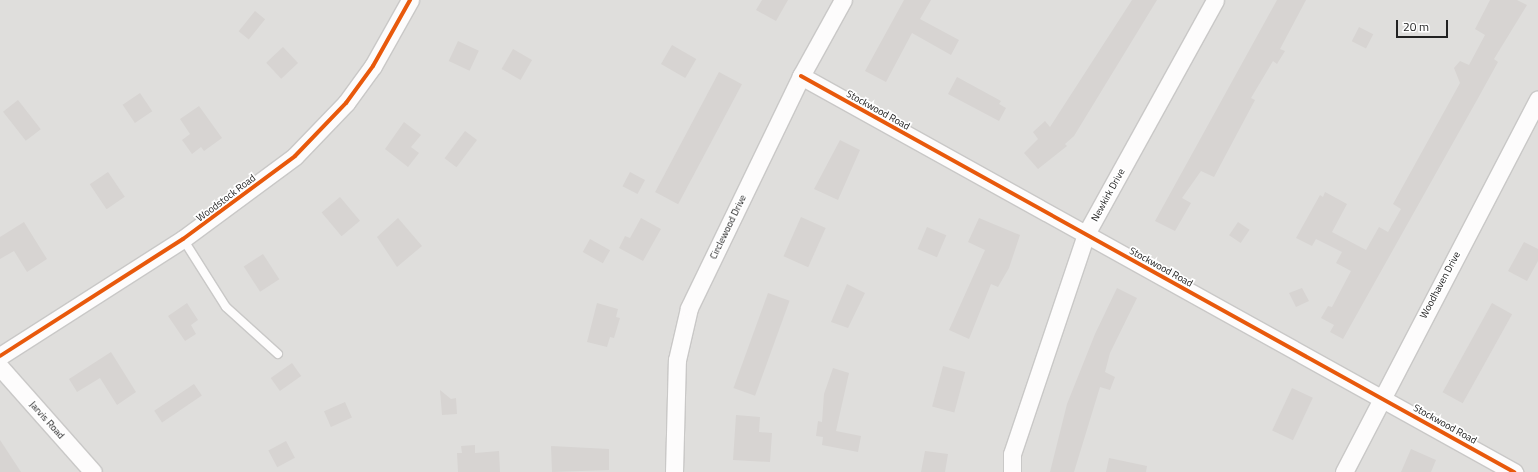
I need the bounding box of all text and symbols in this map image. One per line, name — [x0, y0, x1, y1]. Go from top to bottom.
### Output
scale bar — [1398, 12, 1450, 38]
text: 20 m — [1403, 17, 1429, 36]
street label: Stockwood Road — [844, 88, 912, 132]
street label: Newkirk Drive — [1089, 166, 1127, 224]
street label: Woodstock Road — [194, 172, 258, 224]
street label: Circlewood Drive — [707, 193, 749, 261]
street label: Stockwood Road — [1127, 245, 1195, 289]
street label: Woodhaven Drive — [1417, 249, 1463, 321]
street label: Jarvis Road — [27, 399, 67, 441]
street label: Stockwood Road — [1411, 402, 1479, 446]

